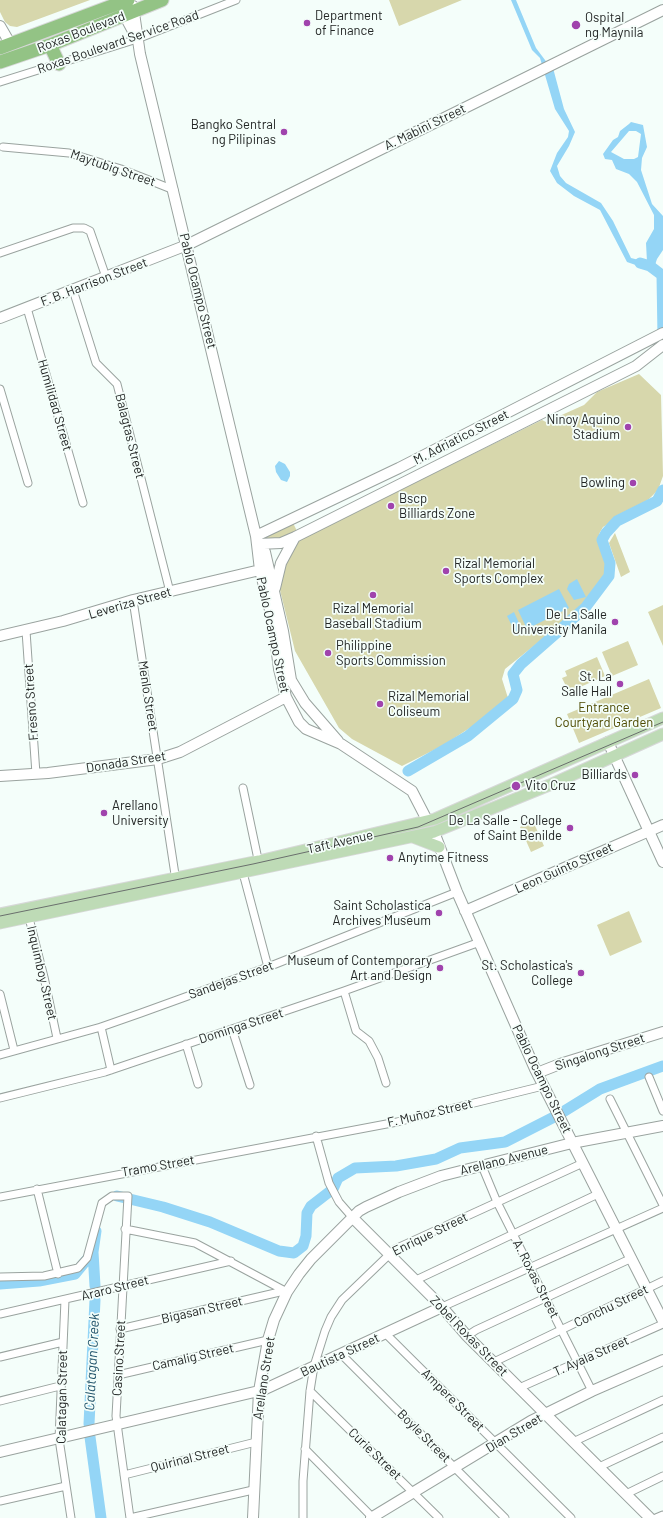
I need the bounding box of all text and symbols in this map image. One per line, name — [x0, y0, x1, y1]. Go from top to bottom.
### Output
street label: Roxas Boulevard Service Road — [35, 7, 201, 77]
street label: Roxas Boulevard — [35, 8, 127, 56]
place label: Department of Finance — [315, 8, 383, 39]
place label: Ospital ng Maynila — [585, 10, 643, 41]
marker: Department of Finance — [302, 18, 312, 28]
marker: Ospital ng Maynila — [570, 19, 582, 31]
street label: A. Mabini Street — [382, 101, 468, 153]
place label: Bangko Sentral ng Pilipinas — [191, 117, 276, 148]
marker: Bangko Sentral ng Pilipinas — [279, 127, 289, 137]
street label: Maytubig Street — [68, 146, 158, 190]
street label: Pablo Ocampo Street — [176, 232, 220, 350]
street label: F. B. Harrison Street — [38, 254, 150, 310]
street label: Humilidad Street — [34, 357, 76, 453]
street label: Balagtas Street — [112, 392, 148, 480]
street label: M. Adriatico Street — [411, 406, 511, 468]
place label: Ninoy Aquino Stadium — [546, 412, 620, 443]
marker: Ninoy Aquino Stadium — [623, 422, 633, 432]
place label: Bowling — [580, 475, 625, 491]
marker: Bowling — [628, 478, 638, 488]
place label: Bscp Billiards Zone — [399, 491, 475, 522]
marker: Bscp Billiards Zone — [386, 501, 396, 511]
place label: Rizal Memorial Sports Complex — [454, 556, 543, 587]
marker: Rizal Memorial Sports Complex — [441, 566, 451, 576]
street label: Pablo Ocampo Street — [253, 575, 293, 695]
street label: Leveriza Street — [87, 584, 173, 622]
marker: Rizal Memorial Baseball Stadium — [368, 590, 378, 600]
place label: Rizal Memorial Baseball Stadium — [324, 601, 422, 632]
place label: De La Salle University Manila — [512, 607, 607, 638]
marker: De La Salle University Manila — [610, 617, 620, 627]
place label: Philippine Sports Commission — [336, 638, 446, 669]
marker: Philippine Sports Commission — [323, 648, 333, 658]
street label: Menlo Street — [135, 660, 161, 732]
street label: Fresno Street — [21, 663, 41, 741]
place label: St. La Salle Hall — [561, 669, 612, 700]
marker: St. La Salle Hall — [615, 679, 625, 689]
place label: Rizal Memorial Coliseum — [388, 689, 469, 720]
marker: Rizal Memorial Coliseum — [375, 699, 385, 709]
park label: Entrance Courtyard Garden — [555, 700, 653, 731]
street label: Donada Street — [85, 748, 167, 776]
place label: Billiards — [582, 767, 627, 783]
marker: Billiards — [630, 770, 640, 780]
place label: Vito Cruz — [525, 778, 576, 794]
marker: Vito Cruz — [510, 780, 522, 792]
place label: Arellano University — [112, 798, 169, 829]
marker: Arellano University — [99, 808, 109, 818]
place label: De La Salle - College of Saint Benilde — [449, 813, 562, 844]
marker: De La Salle - College of Saint Benilde — [565, 823, 575, 833]
street label: Taft Avenue — [306, 827, 374, 857]
street label: Leon Guinto Street — [512, 839, 616, 897]
place label: Anytime Fitness — [398, 850, 488, 866]
marker: Anytime Fitness — [385, 853, 395, 863]
place label: Saint Scholastica Archives Museum — [333, 898, 431, 929]
marker: Saint Scholastica Archives Museum — [434, 908, 444, 918]
street label: Inquimboy Street — [24, 924, 60, 1022]
place label: Museum of Contemporary Art and Design — [287, 953, 432, 984]
street label: Sandejas Street — [186, 957, 276, 1003]
place label: St. Scholastica's College — [482, 958, 573, 989]
marker: Museum of Contemporary Art and Design — [435, 963, 445, 973]
marker: St. Scholastica's College — [576, 968, 586, 978]
street label: Dominga Street — [197, 1005, 285, 1047]
street label: Pablo Ocampo Street — [509, 1022, 575, 1136]
street label: Singalong Street — [553, 1030, 647, 1074]
street label: F. Muñoz Street — [386, 1096, 474, 1130]
street label: Arellano Avenue — [458, 1142, 550, 1178]
street label: Tramo Street — [120, 1152, 196, 1180]
street label: Enrique Street — [390, 1209, 470, 1259]
street label: A. Roxas Street — [509, 1237, 563, 1321]
street label: Araro Street — [80, 1272, 150, 1304]
street label: Conchu Street — [571, 1281, 651, 1331]
street label: Bigasan Street — [160, 1293, 244, 1327]
street label: Zobel Roxas Street — [427, 1293, 511, 1379]
water label: Calatagan Creek — [81, 1313, 103, 1411]
street label: Casino Street — [109, 1320, 129, 1396]
street label: Bautista Street — [298, 1330, 382, 1380]
street label: T. Ayala Street — [551, 1332, 631, 1380]
street label: Arellano Street — [250, 1335, 278, 1421]
street label: Camalig Street — [151, 1340, 235, 1374]
street label: Calatagan Street — [53, 1350, 71, 1444]
street label: Ampere Street — [418, 1365, 488, 1435]
street label: Boyle Street — [394, 1406, 454, 1466]
street label: Dian Street — [483, 1410, 545, 1456]
street label: Curie Street — [345, 1425, 405, 1483]
street label: Quirinal Street — [149, 1441, 231, 1475]

